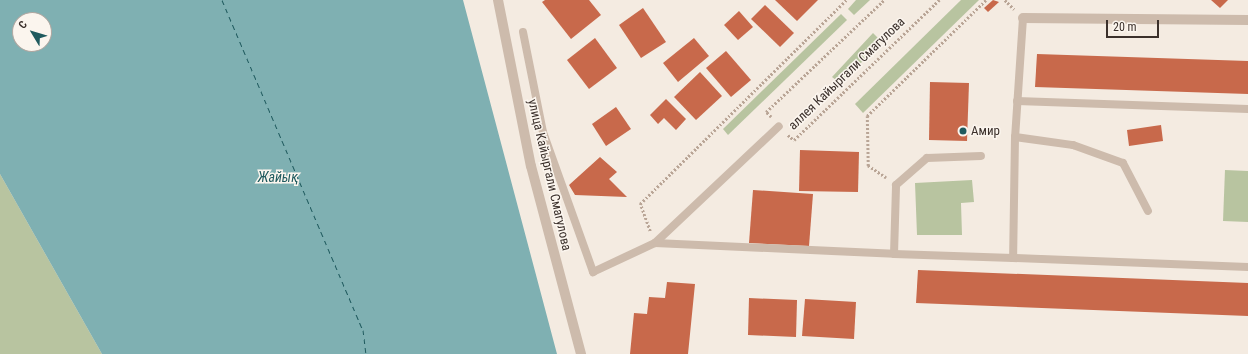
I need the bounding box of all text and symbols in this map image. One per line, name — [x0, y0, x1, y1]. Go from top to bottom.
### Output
north arrow — [12, 12, 52, 52]
scale bar — [1108, 12, 1161, 38]
street label: аллея Кайыргали Смагулова — [786, 14, 908, 134]
text: С — [16, 18, 30, 31]
text: 20 m — [1113, 20, 1137, 34]
street label: улица Кайыргали Смагулова — [524, 98, 574, 252]
place label: Амир — [971, 123, 1000, 139]
marker: Амир — [958, 126, 968, 136]
water label: Жайық — [258, 169, 298, 185]

